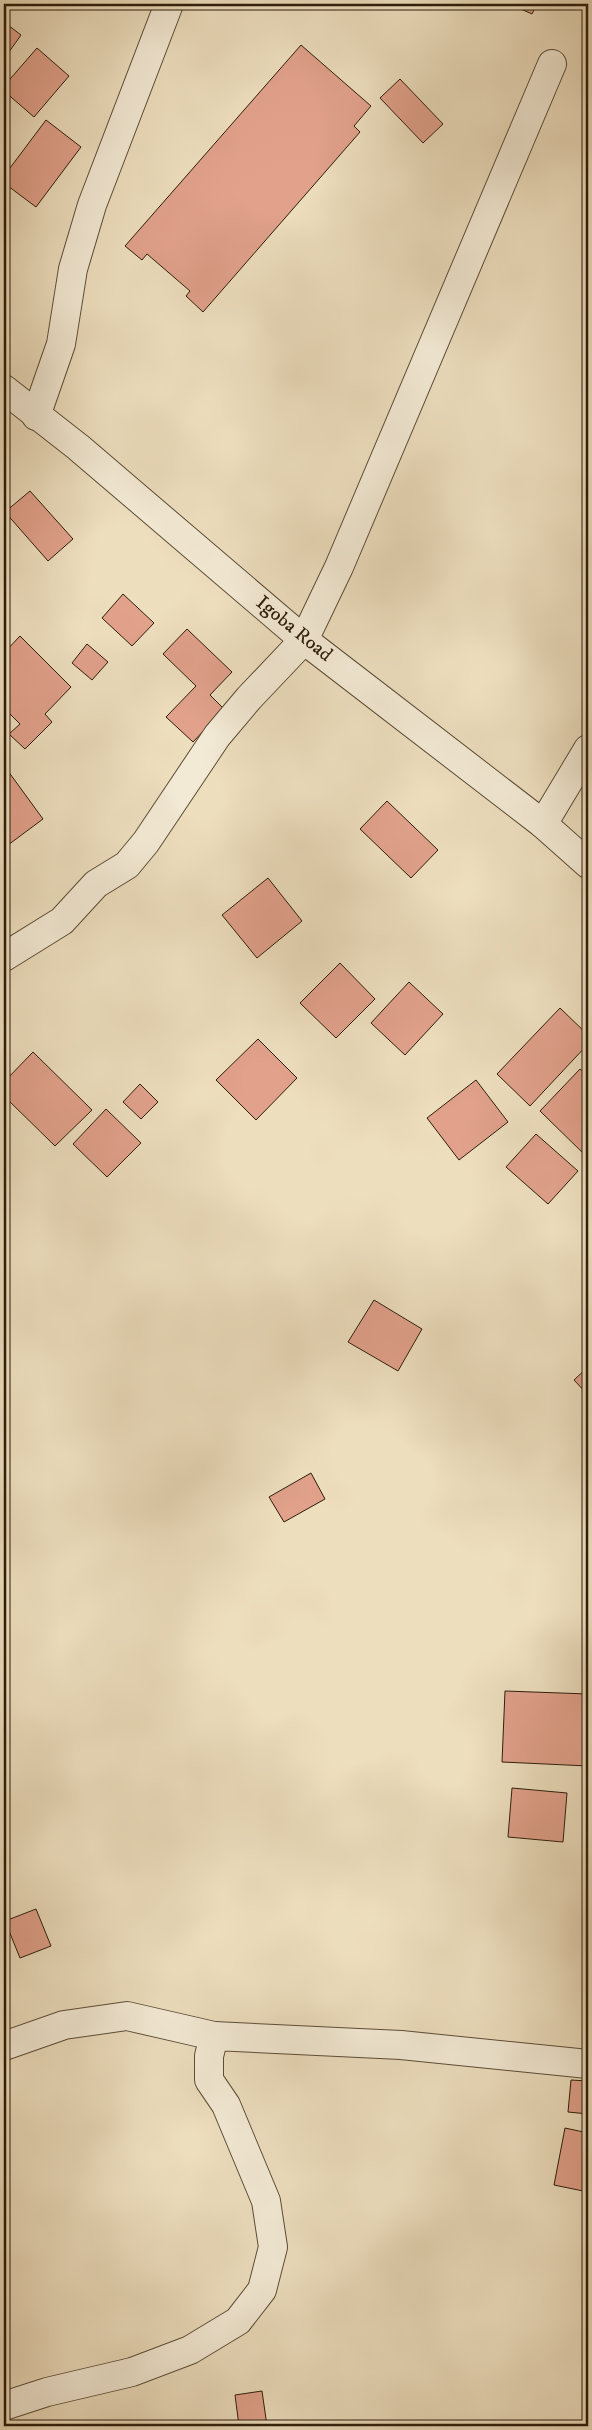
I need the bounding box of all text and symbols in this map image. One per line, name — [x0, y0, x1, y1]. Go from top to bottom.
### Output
street label: Igoba Road — [251, 591, 337, 667]

